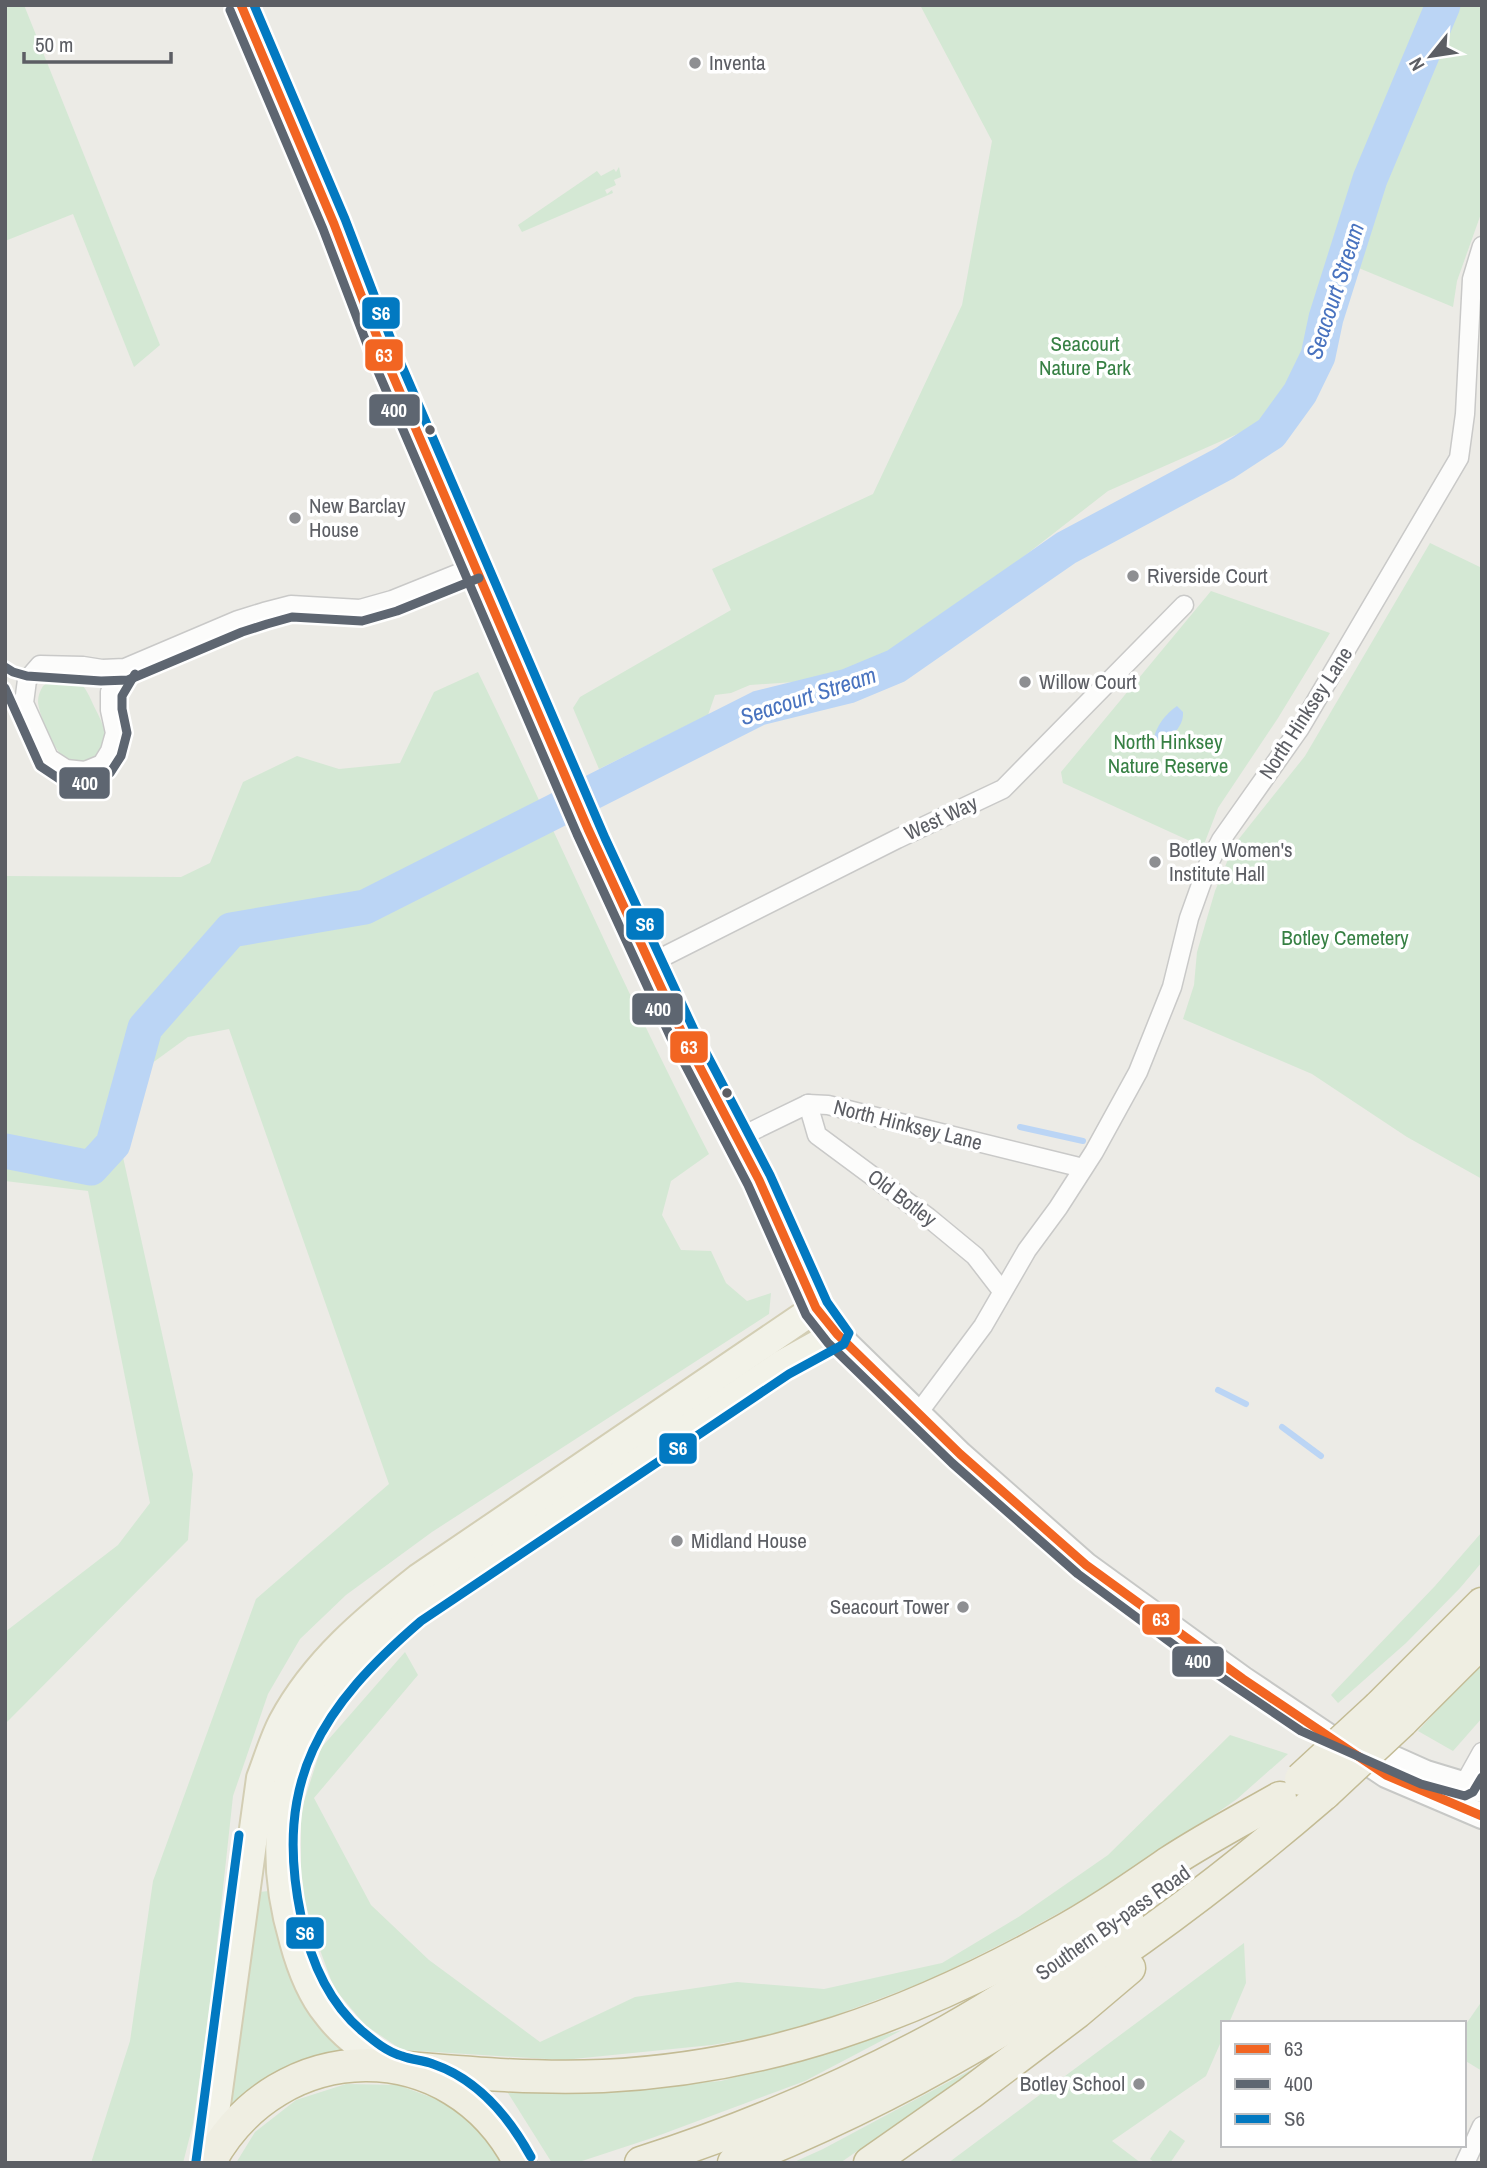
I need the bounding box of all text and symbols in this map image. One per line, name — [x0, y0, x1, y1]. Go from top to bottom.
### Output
scale bar — [24, 21, 172, 65]
north arrow — [1396, 21, 1466, 91]
text: 50 m — [35, 30, 73, 59]
place label: Inventa — [709, 48, 766, 77]
text: N — [1402, 53, 1430, 76]
marker: Inventa — [687, 55, 703, 71]
water label: Seacourt Stream — [1298, 219, 1371, 363]
line badge: S6 — [361, 296, 401, 330]
text: S6 — [371, 300, 391, 326]
park label: Seacourt Nature Park — [1039, 329, 1131, 382]
line badge: 63 — [364, 338, 404, 372]
text: 63 — [375, 342, 393, 368]
line badge: 400 — [368, 393, 421, 427]
text: 400 — [381, 397, 407, 423]
unlabelled marker — [423, 423, 437, 437]
place label: New Barclay House — [309, 491, 406, 544]
marker: New Barclay House — [287, 510, 303, 526]
place label: Riverside Court — [1147, 561, 1268, 590]
marker: Riverside Court — [1125, 568, 1141, 584]
street label: North Hinksey Lane — [1252, 641, 1359, 784]
water label: Seacourt Stream — [736, 659, 880, 732]
place label: Willow Court — [1039, 667, 1137, 696]
marker: Willow Court — [1017, 674, 1033, 690]
park label: North Hinksey Nature Reserve — [1108, 727, 1228, 780]
line badge: 400 — [58, 766, 111, 800]
text: 400 — [72, 770, 98, 796]
street label: West Way — [900, 788, 982, 847]
place label: Botley Women's Institute Hall — [1169, 835, 1293, 888]
marker: Botley Women's Institute Hall — [1147, 854, 1163, 870]
line badge: S6 — [625, 907, 665, 941]
text: S6 — [635, 911, 655, 937]
park label: Botley Cemetery — [1281, 923, 1409, 952]
line badge: 400 — [631, 992, 684, 1026]
text: 400 — [645, 996, 671, 1022]
line badge: 63 — [669, 1030, 709, 1064]
text: 63 — [680, 1034, 698, 1060]
unlabelled marker — [720, 1086, 734, 1100]
street label: North Hinksey Lane — [831, 1092, 985, 1157]
street label: Old Botley — [862, 1162, 943, 1233]
line badge: S6 — [658, 1432, 698, 1465]
text: S6 — [668, 1435, 688, 1461]
place label: Midland House — [691, 1526, 807, 1555]
marker: Midland House — [669, 1533, 685, 1549]
place label: Seacourt Tower — [830, 1592, 949, 1621]
marker: Seacourt Tower — [955, 1599, 971, 1615]
line badge: 63 — [1141, 1603, 1181, 1636]
text: 63 — [1152, 1606, 1170, 1632]
line badge: 400 — [1171, 1645, 1225, 1678]
text: 400 — [1185, 1648, 1211, 1674]
street label: Southern By-pass Road — [1030, 1858, 1196, 1987]
line badge: S6 — [285, 1916, 325, 1950]
text: S6 — [295, 1920, 315, 1946]
legend — [1221, 2021, 1466, 2147]
text: 63 — [1284, 2034, 1303, 2063]
place label: Botley School — [1020, 2069, 1125, 2098]
text: 400 — [1284, 2069, 1313, 2098]
marker: Botley School — [1131, 2076, 1147, 2092]
text: S6 — [1284, 2104, 1305, 2133]

